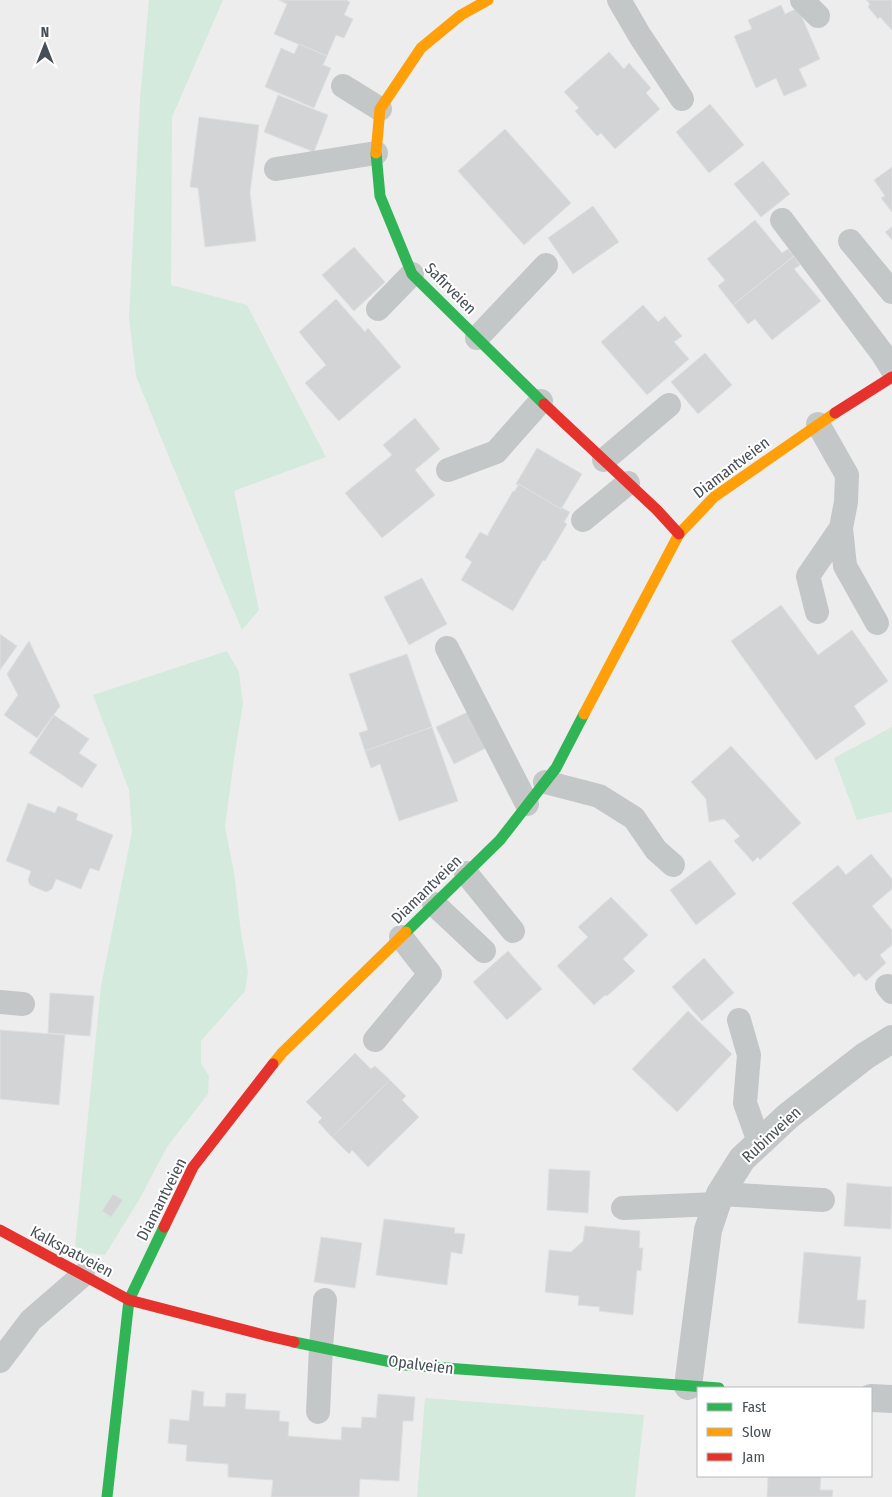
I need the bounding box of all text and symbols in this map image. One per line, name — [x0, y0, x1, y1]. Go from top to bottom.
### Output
north arrow — [20, 20, 70, 70]
text: N — [41, 24, 49, 41]
street label: Safirveien — [421, 259, 480, 318]
street label: Diamantveien — [690, 433, 773, 502]
street label: Diamantveien — [387, 851, 465, 928]
street label: Rubinveien — [738, 1102, 805, 1166]
street label: Diamantveien — [132, 1155, 190, 1244]
street label: Kalkspatveien — [27, 1222, 116, 1281]
street label: Opalveien — [387, 1351, 455, 1378]
legend — [697, 1387, 872, 1477]
text: Fast — [742, 1398, 766, 1416]
text: Slow — [742, 1423, 771, 1441]
text: Jam — [742, 1448, 765, 1466]

